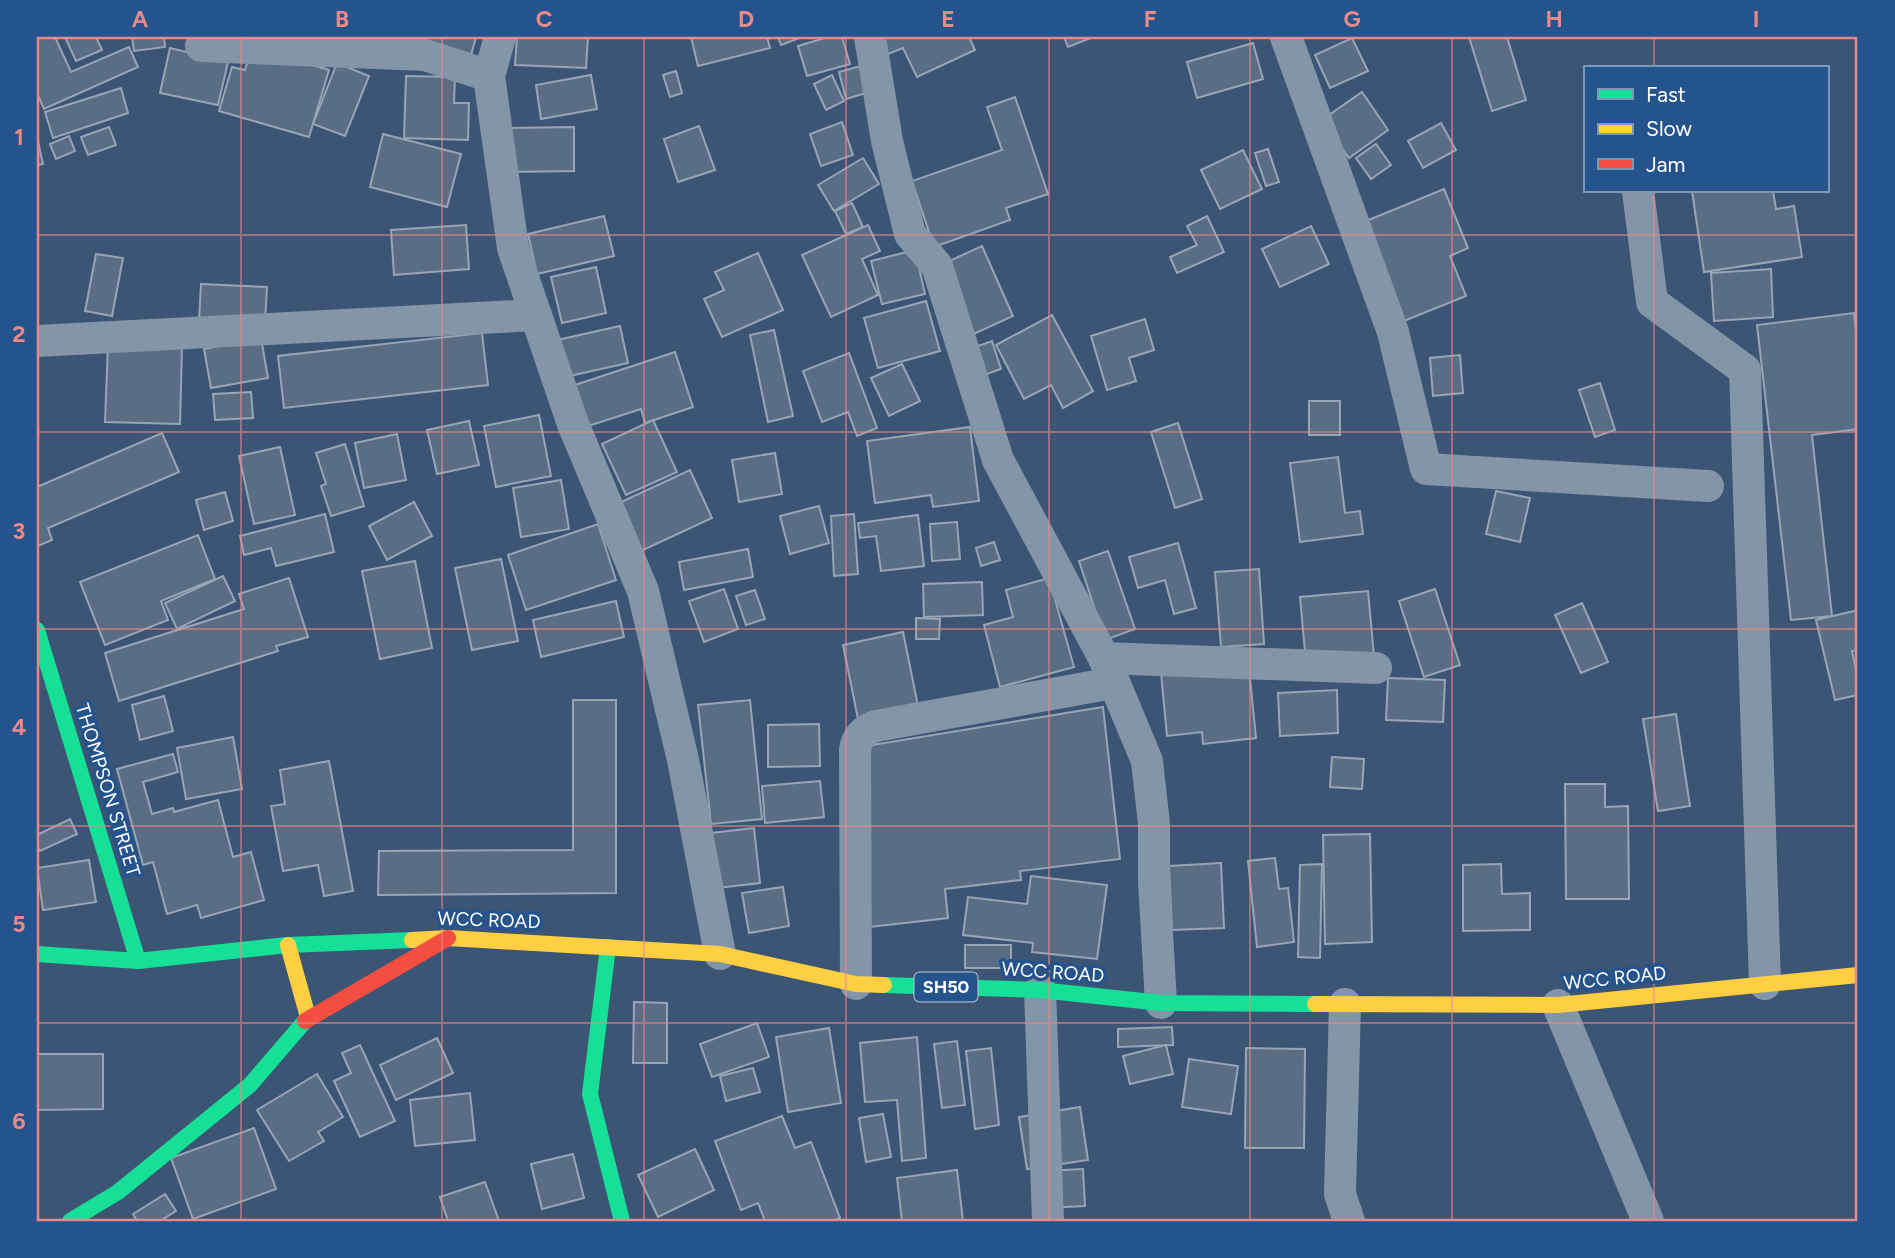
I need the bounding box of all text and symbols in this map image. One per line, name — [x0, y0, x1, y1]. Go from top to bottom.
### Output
text: A — [132, 5, 149, 33]
text: B — [335, 5, 349, 33]
text: C — [536, 5, 553, 33]
text: D — [738, 5, 754, 33]
text: E — [941, 5, 955, 33]
text: F — [1144, 5, 1157, 33]
text: G — [1343, 5, 1361, 33]
text: H — [1545, 5, 1563, 33]
text: I — [1753, 5, 1759, 33]
legend — [1584, 66, 1828, 192]
text: Fast — [1646, 82, 1686, 107]
text: Slow — [1646, 116, 1692, 141]
text: 1 — [14, 123, 24, 151]
text: Jam — [1646, 152, 1685, 177]
text: 2 — [12, 320, 26, 348]
text: 3 — [13, 517, 25, 545]
street label: THOMPSON STREET — [71, 701, 145, 880]
text: 4 — [12, 713, 26, 741]
street label: WCC ROAD — [437, 907, 541, 933]
text: 5 — [12, 910, 26, 938]
street label: WCC ROAD — [1001, 957, 1105, 987]
street label: WCC ROAD — [1563, 961, 1667, 995]
road number: SH50 — [914, 972, 978, 1002]
text: 6 — [12, 1107, 26, 1135]

